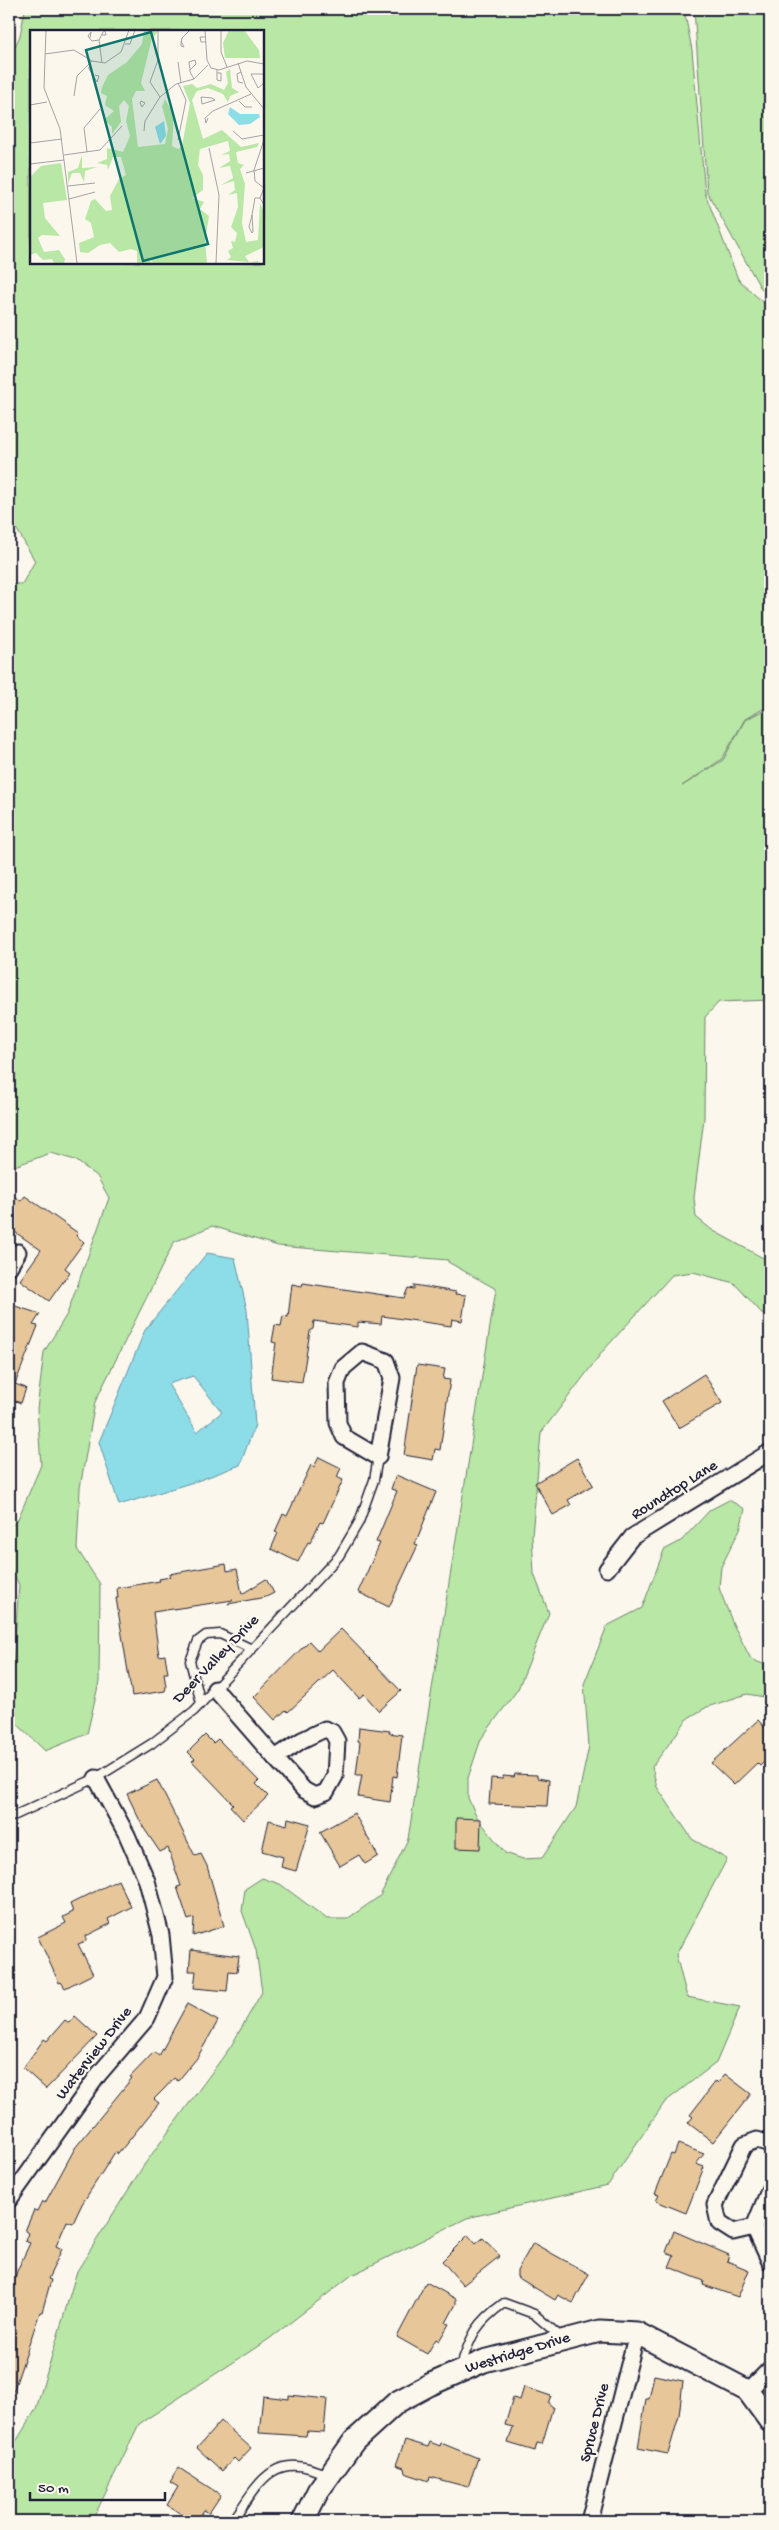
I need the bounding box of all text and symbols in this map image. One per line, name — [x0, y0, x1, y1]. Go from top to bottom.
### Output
inset map — [30, 30, 264, 264]
street label: Roundtop Lane — [628, 1457, 722, 1525]
street label: Deer Valley Drive — [169, 1611, 265, 1709]
street label: Waterview Drive — [53, 2003, 138, 2104]
street label: Westridge Drive — [463, 2329, 574, 2379]
street label: Spruce Drive — [577, 2381, 615, 2465]
scale bar — [30, 2470, 165, 2502]
text: 50 m — [38, 2480, 69, 2498]

